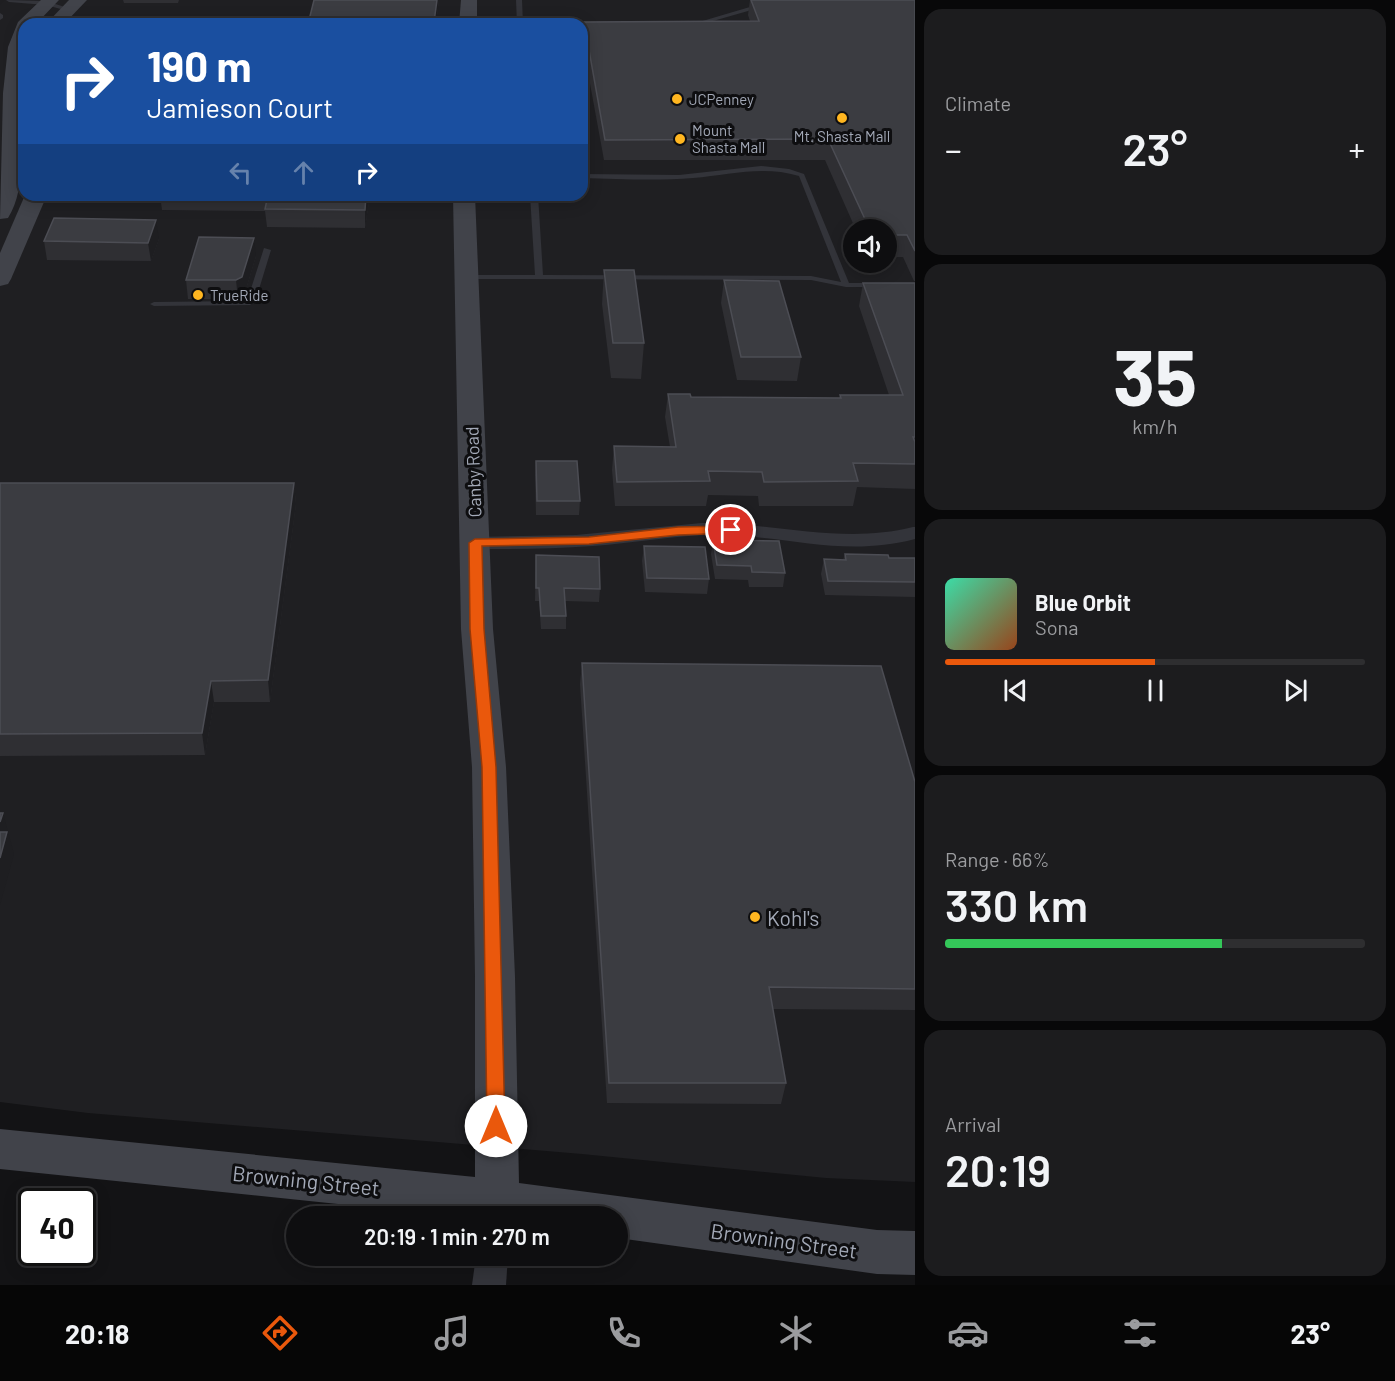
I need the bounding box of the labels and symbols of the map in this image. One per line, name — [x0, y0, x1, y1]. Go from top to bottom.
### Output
place label: JCPenney — [689, 90, 754, 108]
marker: JCPenney — [670, 92, 684, 106]
marker: Mt. Shasta Mall — [835, 111, 849, 125]
place label: Mount Shasta Mall — [692, 121, 765, 156]
place label: Mt. Shasta Mall — [794, 127, 890, 145]
marker: Mount Shasta Mall — [673, 132, 687, 146]
place label: TrueRide — [210, 286, 268, 304]
marker: TrueRide — [191, 288, 205, 302]
street label: Canby Road — [460, 426, 486, 518]
pin — [705, 504, 756, 555]
place label: Kohl's — [767, 905, 819, 930]
marker: Kohl's — [748, 910, 762, 924]
position arrow — [464, 1094, 528, 1158]
street label: Browning Street — [231, 1160, 381, 1200]
speed limit sign: 40 — [18, 1188, 96, 1266]
street label: Browning Street — [709, 1217, 859, 1263]

